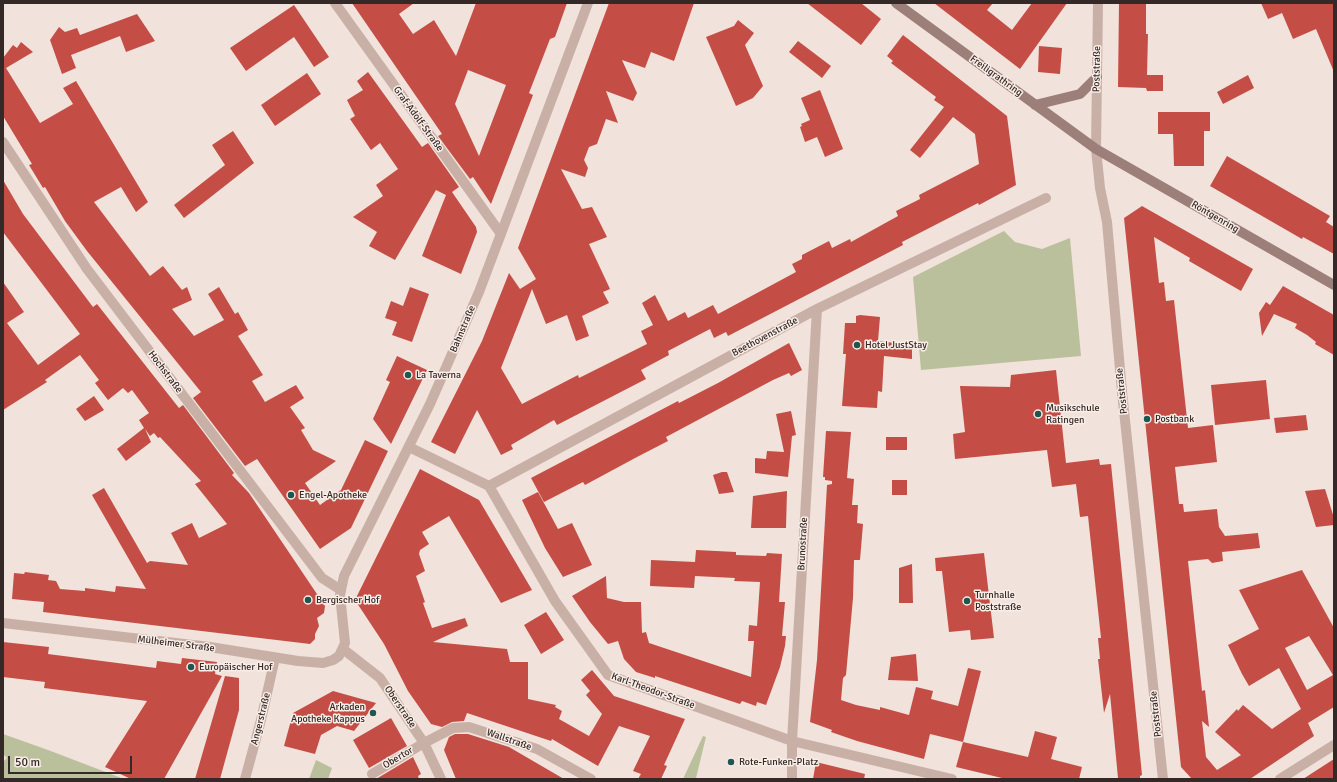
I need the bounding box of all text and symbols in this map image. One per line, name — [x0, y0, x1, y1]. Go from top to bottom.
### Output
street label: Poststraße — [1091, 46, 1103, 92]
street label: Freiligrathring — [967, 53, 1025, 99]
street label: Graf-Adolf-Straße — [390, 84, 446, 154]
street label: Röntgenring — [1189, 199, 1241, 235]
street label: Bahnstraße — [448, 304, 478, 354]
street label: Beethovenstraße — [730, 315, 800, 359]
place label: Hotel JustStay — [865, 339, 927, 351]
marker: Hotel JustStay — [852, 340, 862, 350]
street label: Hochstraße — [145, 348, 185, 396]
street label: Poststraße — [1114, 367, 1130, 415]
place label: La Taverna — [416, 369, 461, 381]
marker: La Taverna — [403, 370, 413, 380]
place label: Musikschule Ratingen — [1046, 402, 1100, 426]
marker: Musikschule Ratingen — [1033, 409, 1043, 419]
place label: Postbank — [1155, 413, 1194, 425]
marker: Postbank — [1142, 414, 1152, 424]
place label: Engel-Apotheke — [299, 489, 367, 501]
marker: Engel-Apotheke — [286, 490, 296, 500]
street label: Brunostraße — [796, 517, 810, 571]
place label: Turnhalle Poststraße — [975, 589, 1021, 612]
place label: Bergischer Hof — [316, 594, 379, 606]
marker: Bergischer Hof — [303, 595, 313, 605]
marker: Turnhalle Poststraße — [962, 596, 972, 606]
street label: Mülheimer Straße — [137, 633, 215, 655]
place label: Europäischer Hof — [199, 661, 272, 673]
marker: Europäischer Hof — [186, 662, 196, 672]
street label: Karl-Theodor-Straße — [610, 670, 696, 712]
street label: Oberstraße — [382, 684, 418, 730]
street label: Poststraße — [1148, 690, 1164, 738]
street label: Angerstraße — [249, 692, 273, 746]
place label: Arkaden Apotheke Kappus — [291, 701, 365, 724]
marker: Arkaden Apotheke Kappus — [368, 708, 378, 718]
street label: Wallstraße — [485, 727, 533, 753]
street label: Obertor — [381, 744, 415, 772]
scale bar — [10, 748, 134, 774]
text: 50 m — [15, 755, 40, 770]
place label: Rote-Funken-Platz — [739, 756, 818, 768]
marker: Rote-Funken-Platz — [726, 757, 736, 767]

